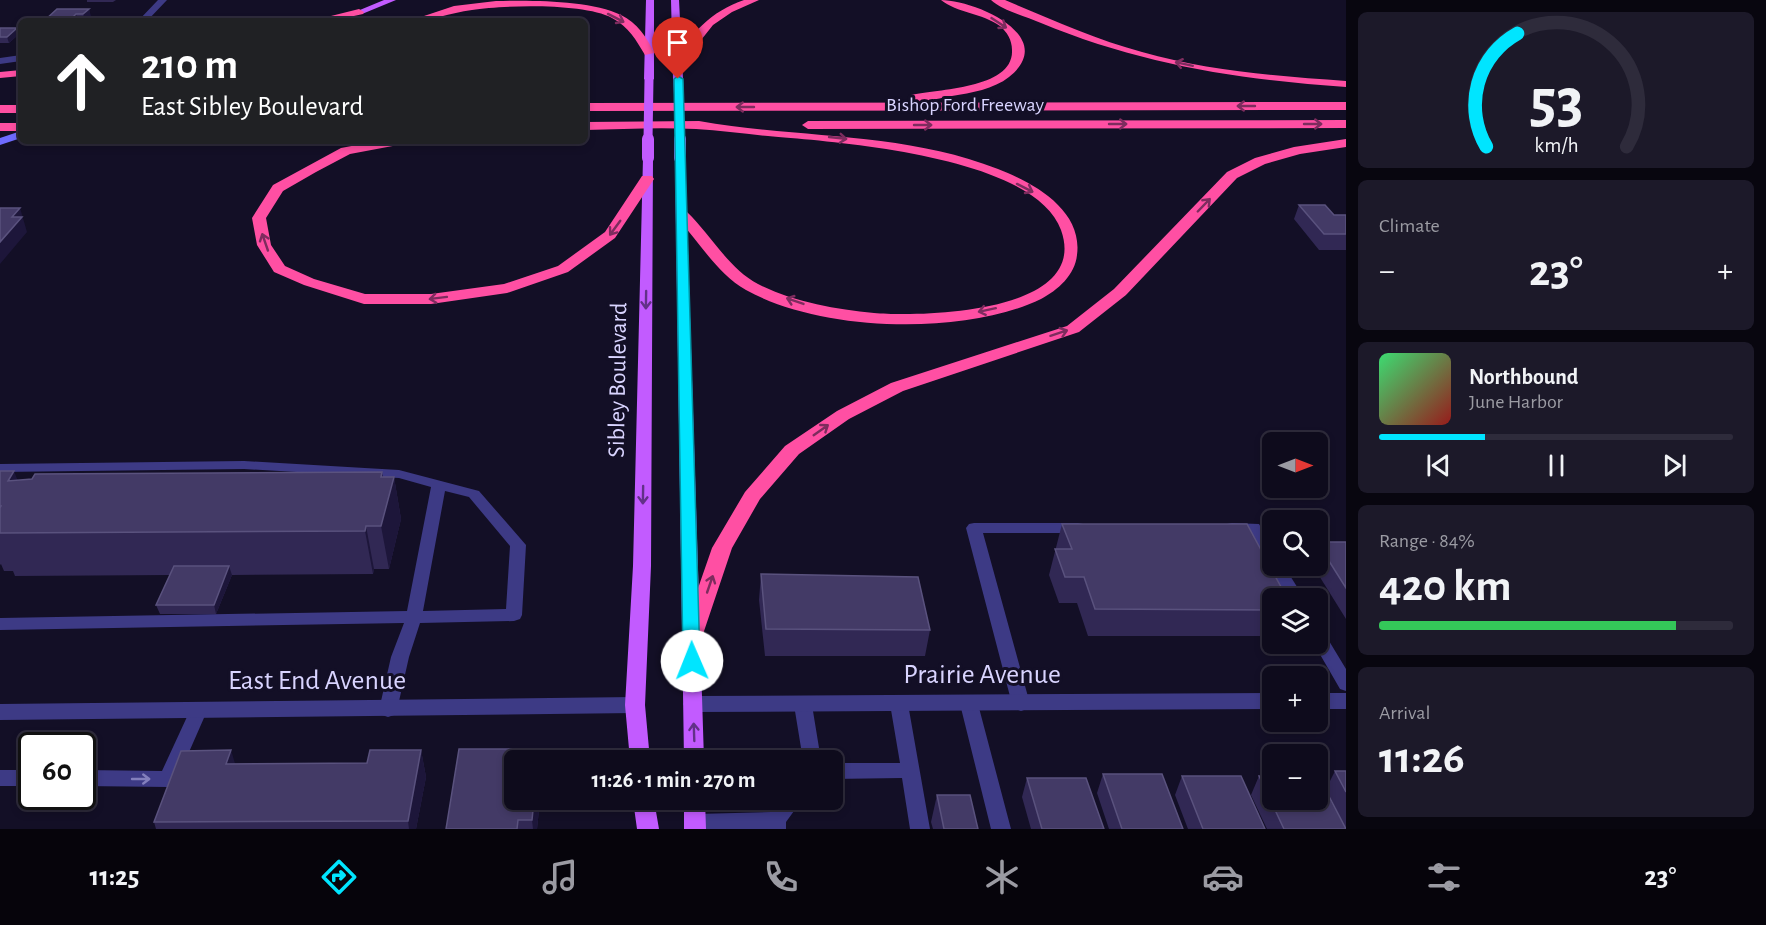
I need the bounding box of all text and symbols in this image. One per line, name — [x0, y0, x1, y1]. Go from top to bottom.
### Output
one-way arrow — [606, 12, 624, 24]
pin — [652, 17, 703, 79]
one-way arrow — [990, 17, 1007, 29]
icon: arrive — [661, 26, 694, 59]
icon: ahead — [42, 42, 120, 120]
text: 210 m — [141, 44, 238, 86]
one-way arrow — [1175, 57, 1194, 69]
text: 53 — [1529, 71, 1583, 133]
text: East Sibley Boulevard — [141, 93, 364, 120]
street label: Bishop Ford Freeway — [886, 95, 1044, 115]
one-way arrow — [1236, 100, 1256, 112]
one-way arrow — [736, 101, 756, 113]
one-way arrow — [1107, 118, 1127, 130]
one-way arrow — [1302, 118, 1322, 130]
one-way arrow — [912, 119, 932, 131]
one-way arrow — [828, 133, 848, 144]
text: km/h — [1534, 135, 1578, 156]
one-way arrow — [1016, 183, 1034, 194]
one-way arrow — [1196, 197, 1211, 212]
text: Climate — [1379, 216, 1440, 236]
one-way arrow — [608, 219, 621, 235]
one-way arrow — [259, 233, 270, 252]
text: 23° — [1529, 249, 1583, 294]
text: − — [1379, 255, 1395, 288]
text: + — [1717, 255, 1733, 288]
one-way arrow — [640, 290, 652, 310]
one-way arrow — [429, 292, 449, 303]
one-way arrow — [786, 295, 804, 306]
street label: Sibley Boulevard — [605, 302, 631, 458]
one-way arrow — [978, 305, 997, 316]
one-way arrow — [1049, 327, 1068, 338]
text: Northbound — [1469, 366, 1578, 388]
text: June Harbor — [1469, 392, 1563, 412]
one-way arrow — [813, 424, 829, 436]
north arrow — [1262, 432, 1328, 498]
map controls — [1262, 432, 1328, 810]
icon: previous — [1422, 449, 1455, 482]
icon: pause — [1540, 449, 1573, 482]
icon: next — [1658, 449, 1691, 482]
one-way arrow — [637, 485, 649, 505]
button: search — [1262, 510, 1328, 576]
text: Range · 84% — [1379, 531, 1475, 551]
text: 420 km — [1379, 564, 1512, 609]
one-way arrow — [705, 575, 716, 594]
button: layers — [1262, 588, 1328, 654]
position arrow — [660, 629, 724, 693]
street label: Prairie Avenue — [903, 661, 1061, 689]
button: + — [1262, 666, 1328, 732]
street label: East End Avenue — [228, 667, 406, 695]
text: Arrival — [1379, 703, 1430, 723]
one-way arrow — [688, 723, 699, 743]
speed limit sign: 60 — [18, 732, 96, 810]
text: 11:26 — [1379, 736, 1465, 781]
button: − — [1262, 744, 1328, 810]
text: 11:26 · 1 min · 270 m — [591, 769, 756, 791]
one-way arrow — [130, 773, 150, 785]
icon: directions — [318, 856, 360, 898]
icon: music — [539, 856, 581, 898]
icon: phone — [760, 856, 802, 898]
icon: climate — [981, 856, 1023, 898]
icon: car — [1202, 856, 1244, 898]
icon: filters — [1423, 856, 1465, 898]
text: 11:25 — [89, 863, 139, 890]
text: 23° — [1644, 863, 1676, 890]

